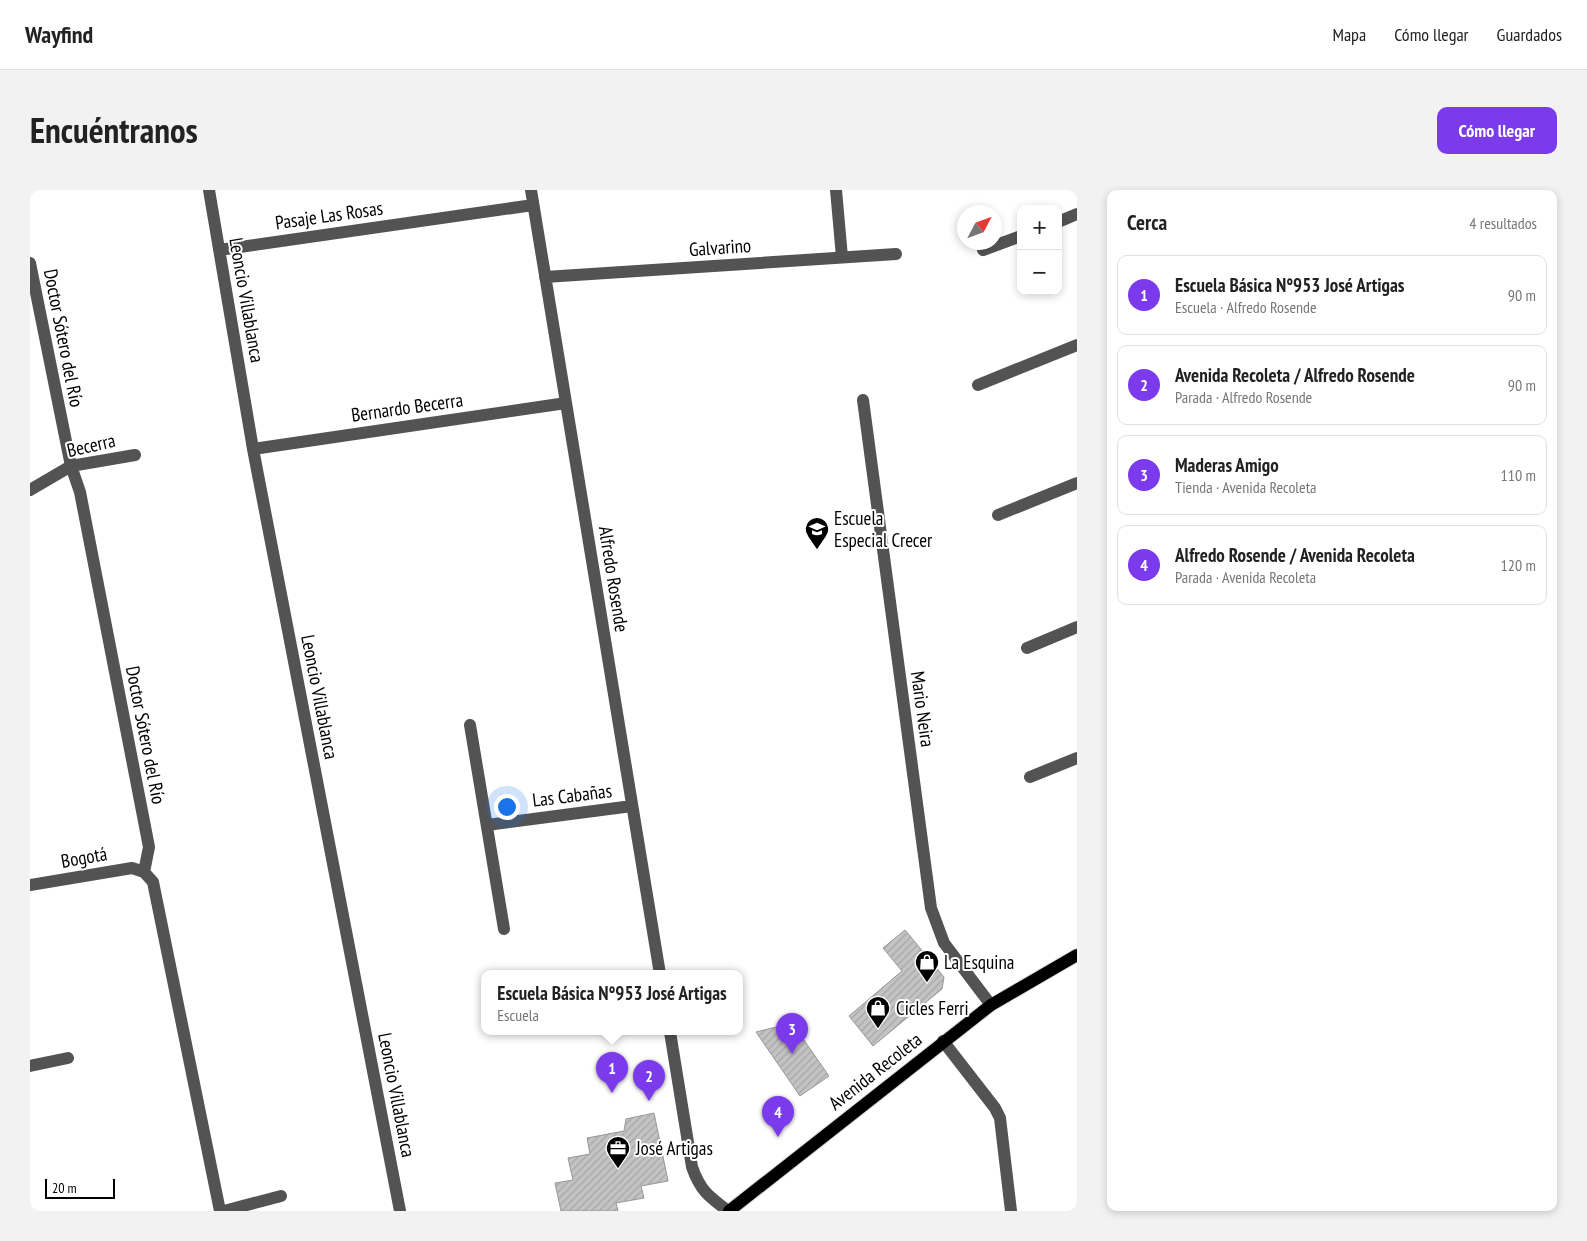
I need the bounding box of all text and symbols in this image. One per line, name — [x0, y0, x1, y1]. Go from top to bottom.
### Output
text: Wayfind — [25, 19, 93, 50]
text: Mapa — [1332, 23, 1366, 46]
text: Cómo llegar — [1394, 23, 1469, 46]
text: Guardados — [1497, 23, 1562, 46]
text: Encuéntranos — [30, 107, 198, 153]
button: Cómo llegar — [1437, 107, 1557, 154]
street label: Pasaje Las Rosas — [274, 196, 384, 234]
north arrow — [957, 205, 1002, 250]
map controls — [1017, 205, 1062, 295]
button: + — [1017, 205, 1062, 250]
text: Cerca — [1127, 209, 1167, 236]
text: 4 resultados — [1469, 213, 1537, 233]
street label: Galvarino — [688, 233, 752, 261]
street label: Leoncio Villablanca — [224, 236, 270, 364]
button: − — [1017, 250, 1062, 295]
street label: Doctor Sótero del Río — [39, 267, 89, 409]
text: Escuela Básica N°953 José Artigas — [1175, 273, 1404, 297]
text: 1 — [1140, 285, 1148, 305]
text: 90 m — [1508, 285, 1536, 305]
text: Escuela · Alfredo Rosende — [1175, 297, 1317, 317]
text: Avenida Recoleta / Alfredo Rosende — [1175, 363, 1415, 387]
text: 2 — [1140, 375, 1148, 395]
text: 90 m — [1508, 375, 1536, 395]
street label: Bernardo Becerra — [350, 387, 464, 427]
text: Parada · Alfredo Rosende — [1175, 387, 1312, 407]
street label: Becerra — [64, 428, 118, 462]
text: Maderas Amigo — [1175, 453, 1279, 477]
text: 3 — [1140, 465, 1148, 485]
text: 110 m — [1501, 465, 1536, 485]
text: Tienda · Avenida Recoleta — [1175, 477, 1316, 497]
place label: Escuela Especial Crecer — [834, 506, 933, 552]
school or university icon: Escuela Especial Crecer — [804, 516, 830, 550]
street label: Alfredo Rosende — [594, 524, 634, 634]
text: Alfredo Rosende / Avenida Recoleta — [1175, 543, 1415, 567]
text: 4 — [1140, 555, 1148, 575]
text: 120 m — [1501, 555, 1536, 575]
text: Parada · Avenida Recoleta — [1175, 567, 1316, 587]
street label: Leoncio Villablanca — [296, 633, 344, 761]
street label: Doctor Sótero del Río — [121, 664, 171, 806]
street label: Mario Neira — [906, 670, 940, 748]
street label: Las Cabañas — [531, 778, 613, 812]
your location — [494, 794, 520, 820]
street label: Bogotá — [59, 841, 109, 873]
shop icon: La Esquina — [914, 949, 940, 983]
place label: La Esquina — [944, 950, 1014, 974]
popup — [481, 970, 743, 1035]
text: Escuela Básica N°953 José Artigas — [497, 981, 727, 1005]
shop icon: Cicles Ferri — [865, 995, 891, 1029]
place label: Cicles Ferri — [896, 996, 969, 1020]
text: Escuela — [497, 1005, 539, 1025]
pin: 3 — [776, 1013, 808, 1054]
street label: Avenida Recoleta — [824, 1027, 926, 1115]
street label: Leoncio Villablanca — [373, 1031, 421, 1159]
pin: 1 — [596, 1052, 628, 1093]
pin: 2 — [633, 1060, 665, 1101]
pin: 4 — [762, 1096, 794, 1137]
office icon: José Artigas — [605, 1135, 631, 1169]
place label: José Artigas — [635, 1136, 713, 1160]
scale bar — [45, 1176, 115, 1199]
text: 20 m — [52, 1179, 77, 1197]

